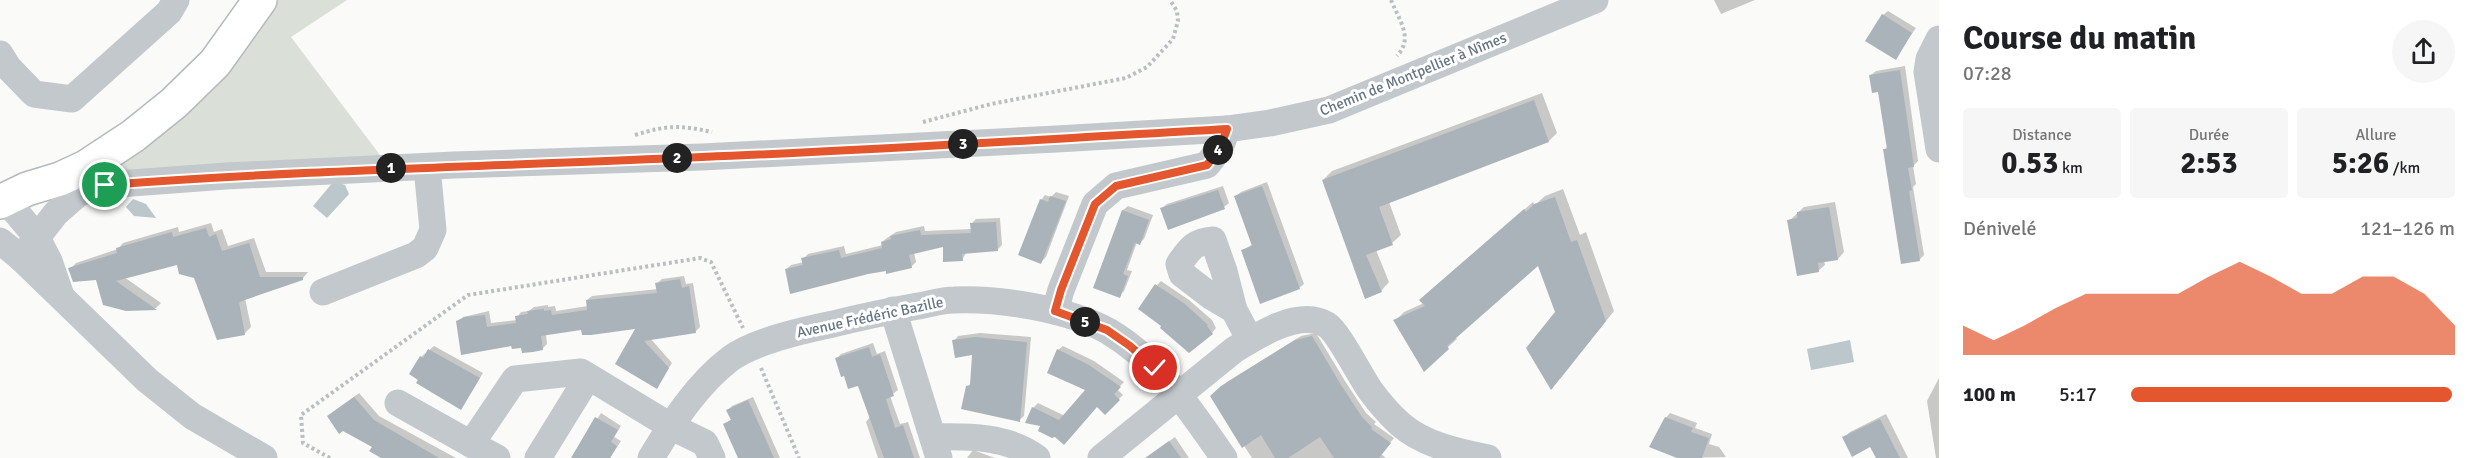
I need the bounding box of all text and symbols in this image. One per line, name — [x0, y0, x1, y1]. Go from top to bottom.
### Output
text: Course du matin — [1963, 18, 2196, 59]
button: share — [2392, 20, 2455, 83]
street label: Chemin de Montpellier à Nîmes — [1317, 28, 1509, 120]
text: 07:28 — [1963, 61, 2012, 86]
text: Distance — [2012, 125, 2072, 145]
text: Durée — [2189, 125, 2229, 145]
text: Allure — [2355, 125, 2397, 145]
pin: 3 — [948, 129, 978, 159]
text: 3 — [959, 134, 967, 154]
pin: 4 — [1203, 135, 1233, 165]
text: 4 — [1214, 140, 1222, 160]
pin: 2 — [662, 143, 692, 173]
text: 0.53 — [2001, 145, 2058, 182]
text: 2:53 — [2180, 145, 2238, 182]
text: 5:26 — [2332, 145, 2389, 182]
text: 2 — [673, 148, 681, 168]
pin: 1 — [376, 153, 406, 183]
text: 1 — [387, 158, 395, 178]
text: km — [2058, 158, 2083, 178]
text: /km — [2389, 158, 2420, 178]
pin — [79, 159, 130, 210]
icon: arrive — [88, 168, 121, 201]
text: Dénivelé — [1963, 216, 2037, 241]
text: 121–126 m — [2360, 216, 2455, 241]
street label: Avenue Frédéric Bazille — [795, 293, 945, 341]
pin: 5 — [1070, 307, 1100, 337]
text: 5 — [1081, 312, 1089, 332]
pin — [1129, 342, 1180, 393]
icon: check — [1138, 351, 1171, 384]
text: 100 m — [1963, 382, 2016, 407]
text: 5:17 — [2059, 382, 2097, 407]

